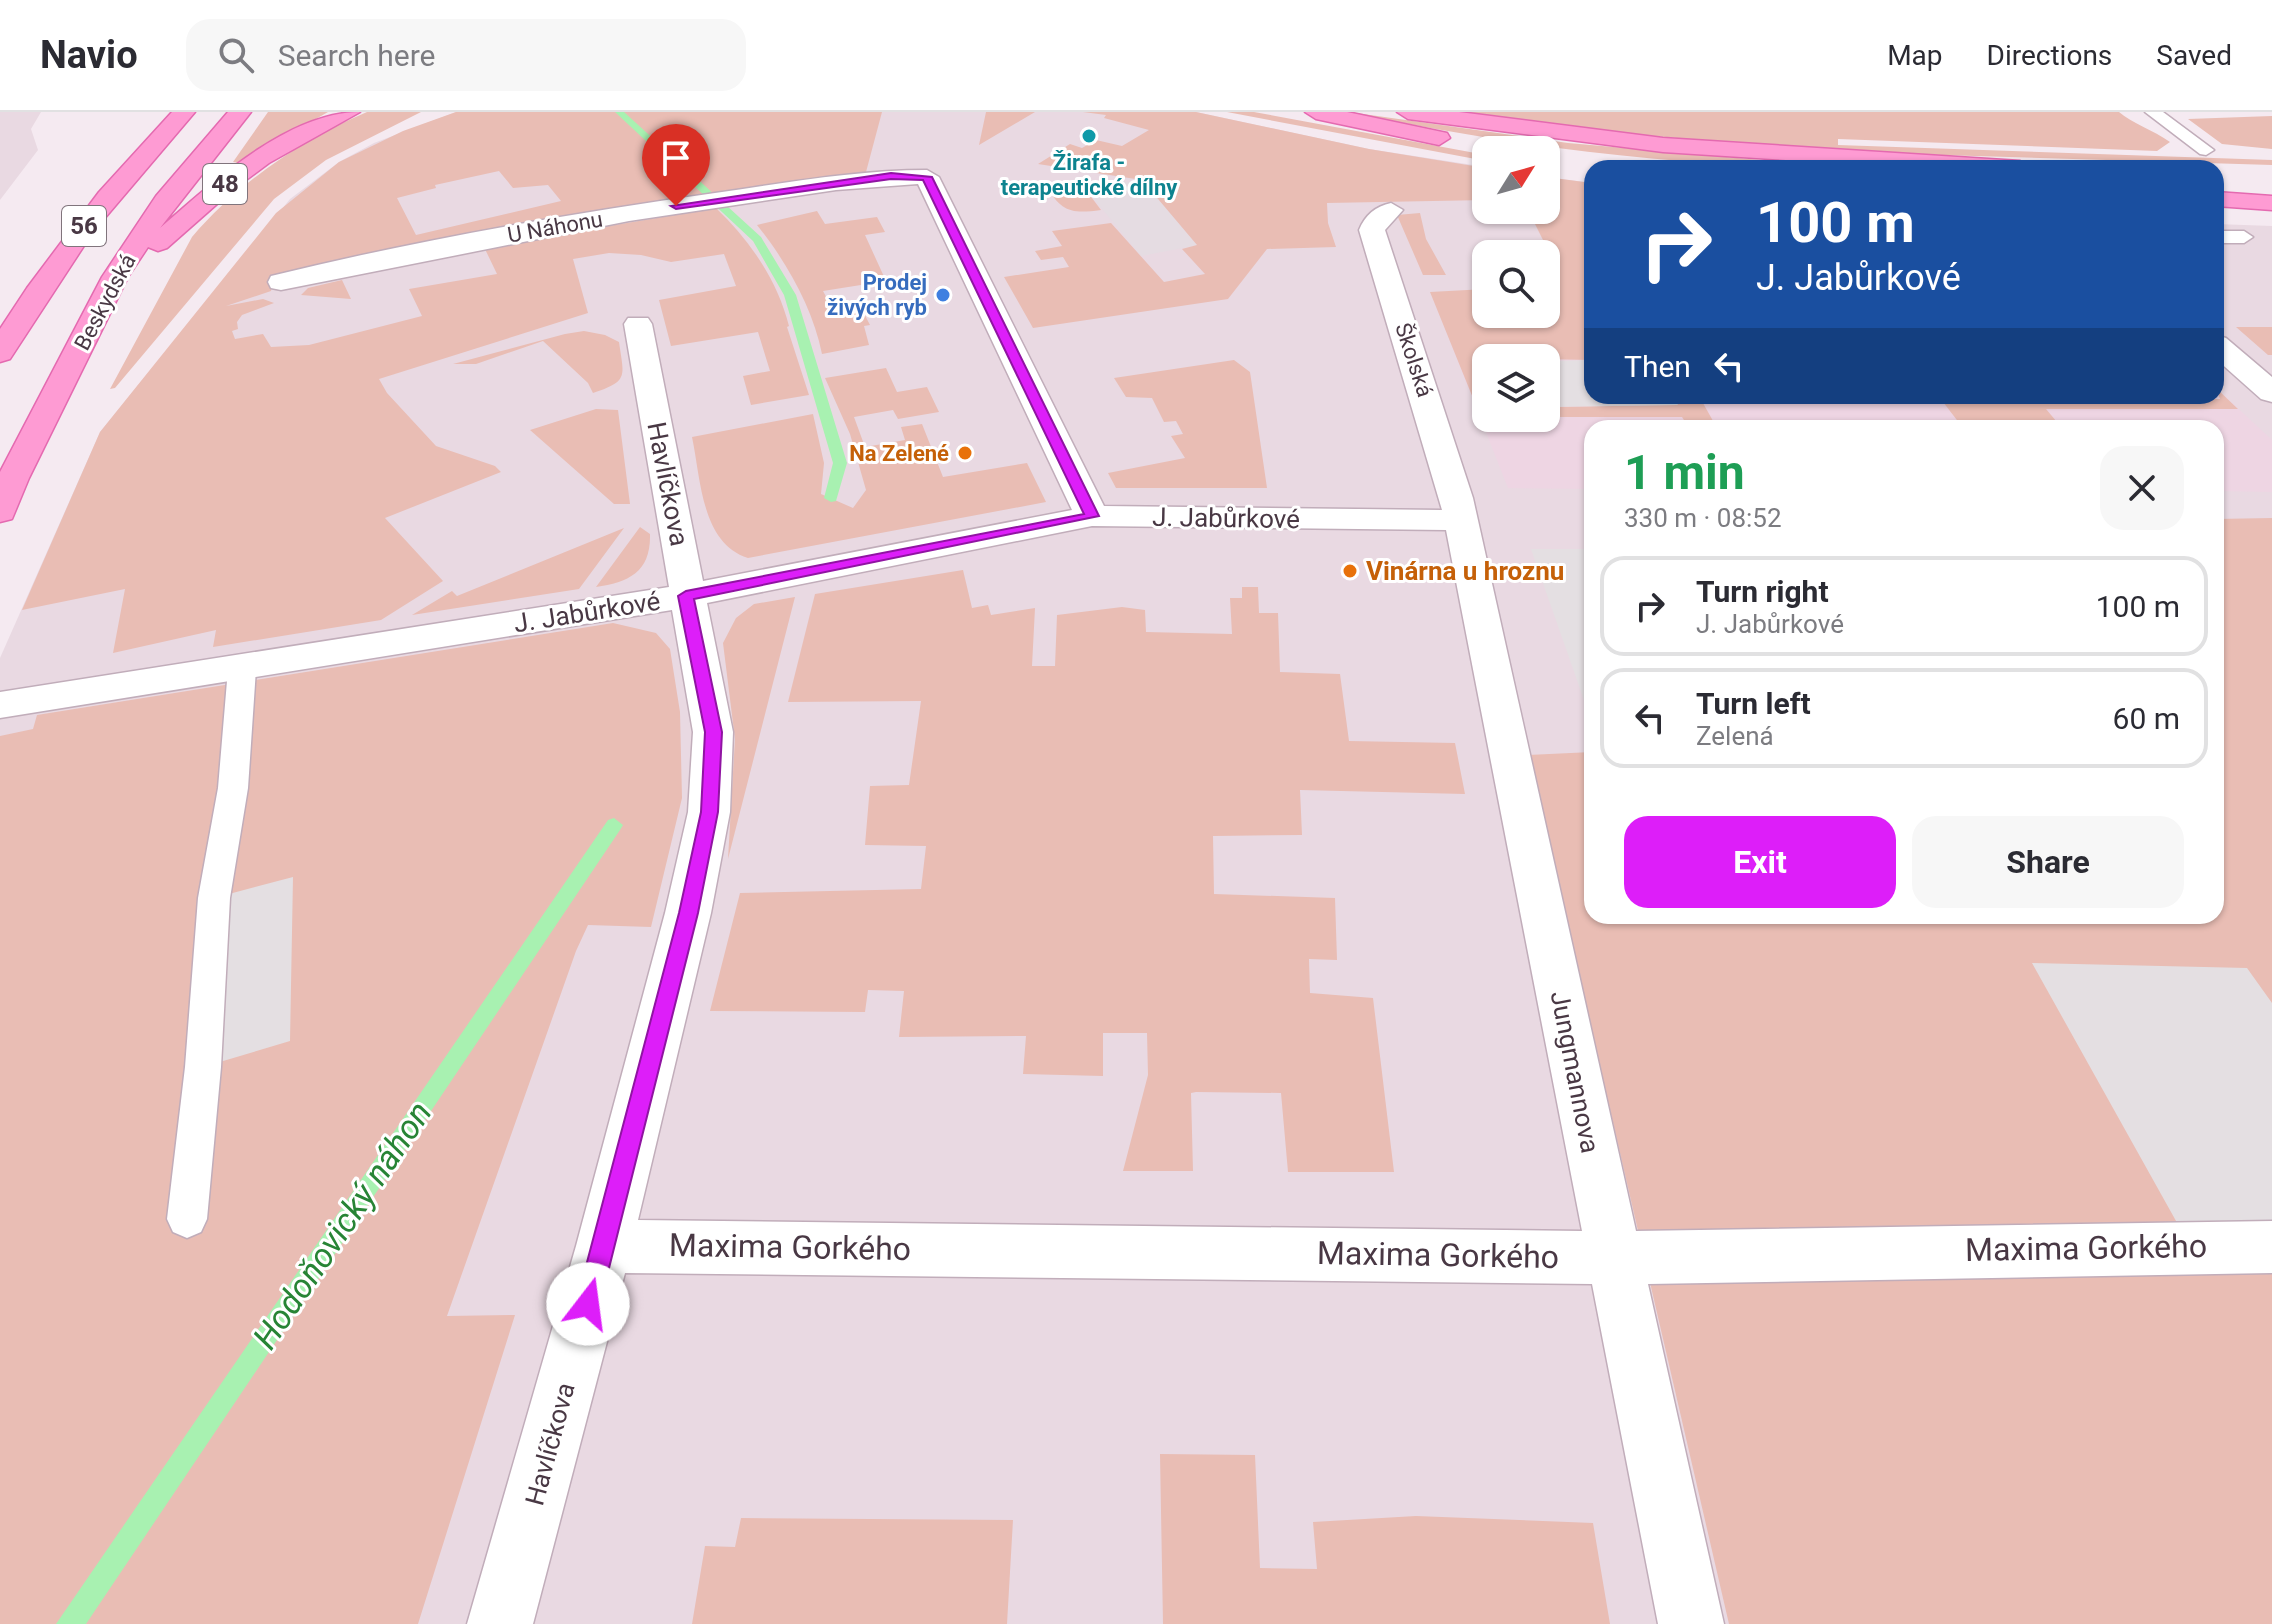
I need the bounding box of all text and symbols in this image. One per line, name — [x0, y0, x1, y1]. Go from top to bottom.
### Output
search box — [186, 19, 746, 91]
text: Navio — [40, 33, 138, 77]
icon: search — [214, 33, 258, 77]
text: Search here — [278, 38, 435, 73]
text: Map — [1887, 39, 1943, 72]
text: Directions — [1987, 39, 2112, 72]
text: Saved — [2156, 39, 2232, 72]
pin — [642, 124, 710, 206]
marker: Žirafa - terapeutické dílny — [1080, 127, 1098, 145]
icon: arrive — [654, 136, 698, 180]
north arrow — [1472, 136, 1560, 224]
map controls — [1472, 136, 1560, 432]
place label: Žirafa - terapeutické dílny — [1001, 150, 1178, 200]
road number: 48 — [203, 164, 247, 204]
text: 100 m — [1756, 190, 1915, 256]
icon: right — [1624, 192, 1728, 296]
road number: 56 — [62, 206, 106, 246]
street label: U Náhonu — [505, 206, 605, 248]
button: search — [1472, 240, 1560, 328]
street label: Beskydská — [69, 250, 141, 354]
text: J. Jabůrkové — [1756, 257, 1961, 299]
place label: Prodej živých ryb — [827, 270, 927, 320]
marker: Prodej živých ryb — [934, 286, 952, 304]
street label: Školská — [1390, 319, 1439, 400]
button: layers — [1472, 344, 1560, 432]
icon: left — [1707, 344, 1751, 388]
text: Then — [1624, 349, 1691, 384]
street label: Havlíčkova — [641, 419, 695, 549]
place label: Na Zelené — [849, 441, 949, 466]
marker: Na Zelené — [956, 444, 974, 462]
text: 1 min — [1624, 444, 1745, 501]
button: close — [2100, 446, 2184, 530]
street label: J. Jabůrkové — [1152, 502, 1300, 534]
text: 330 m · 08:52 — [1624, 503, 1782, 533]
place label: Vinárna u hroznu — [1366, 556, 1564, 586]
marker: Vinárna u hroznu — [1341, 562, 1359, 580]
text: Turn right — [1696, 574, 1829, 609]
icon: right — [1628, 584, 1672, 628]
street label: J. Jabůrkové — [512, 586, 662, 638]
text: 100 m — [2096, 589, 2180, 624]
text: J. Jabůrkové — [1696, 609, 1844, 639]
text: Turn left — [1696, 686, 1811, 721]
icon: left — [1628, 696, 1672, 740]
text: 60 m — [2113, 701, 2180, 736]
text: Zelená — [1696, 721, 1774, 751]
button: Exit — [1624, 816, 1896, 908]
button: Share — [1912, 816, 2184, 908]
street label: Jungmannova — [1545, 988, 1605, 1156]
water label: Hodoňovický náhon — [244, 1094, 440, 1356]
street label: Maxima Gorkého — [669, 1226, 911, 1268]
street label: Maxima Gorkého — [1965, 1227, 2207, 1269]
street label: Maxima Gorkého — [1317, 1234, 1559, 1276]
position arrow — [546, 1262, 630, 1346]
street label: Havlíčkova — [519, 1379, 581, 1509]

